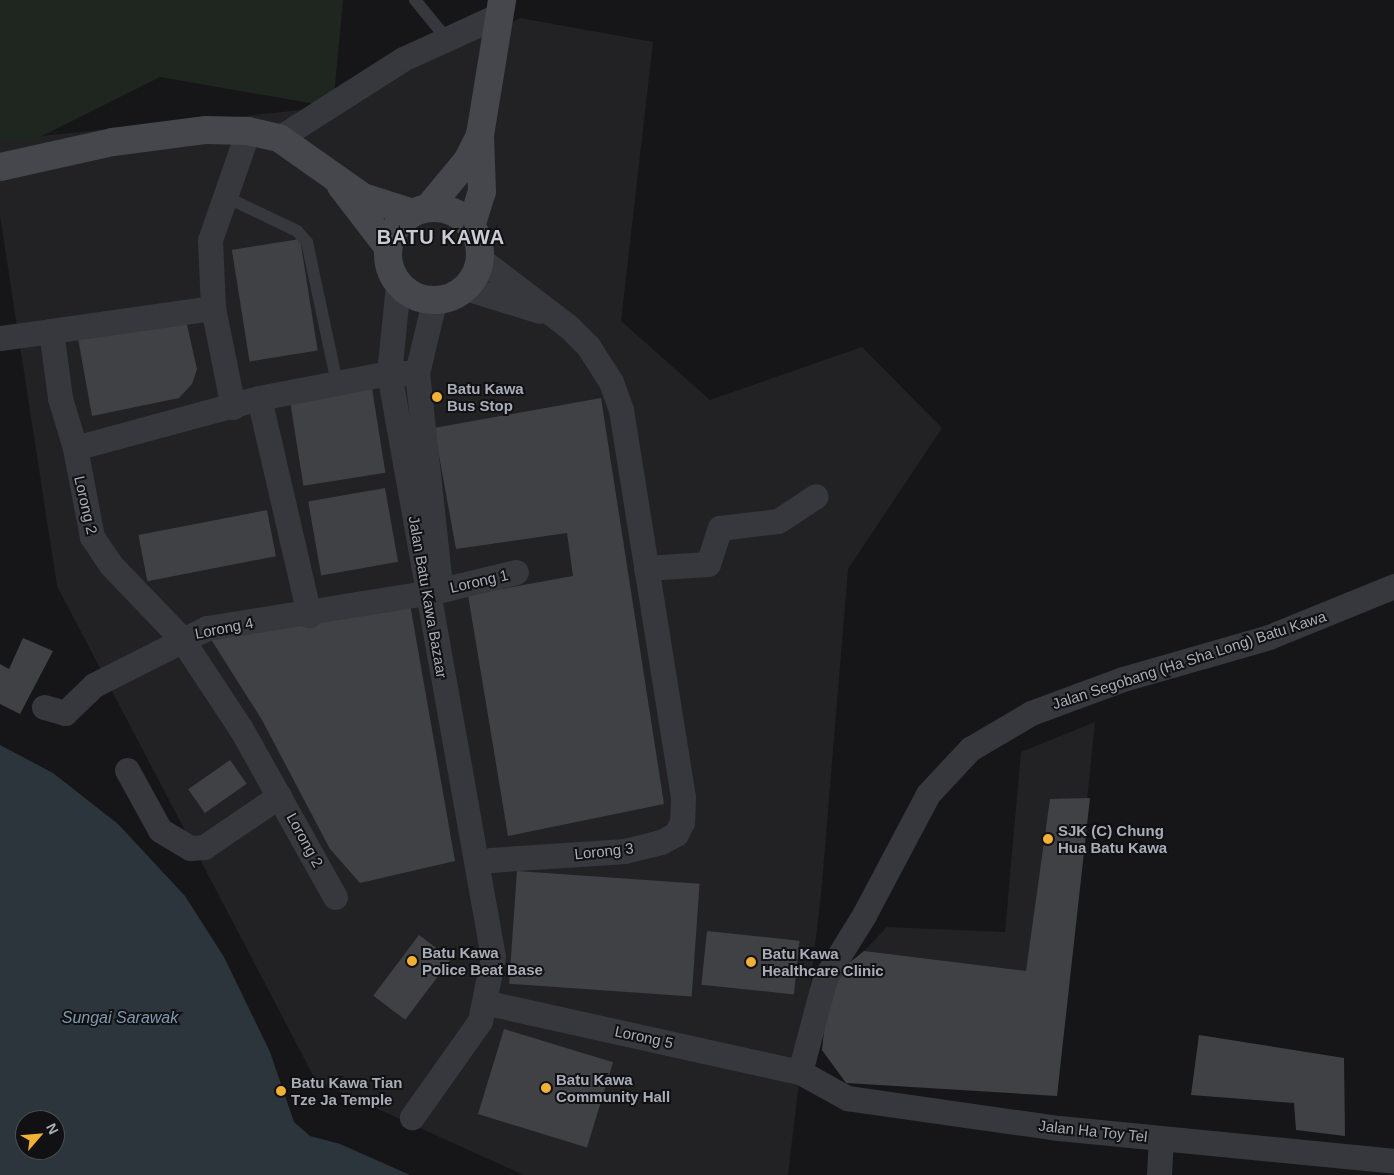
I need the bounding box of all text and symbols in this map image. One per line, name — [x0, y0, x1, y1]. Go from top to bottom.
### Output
district label: BATU KAWA — [376, 225, 506, 249]
place label: Batu Kawa Bus Stop — [447, 379, 524, 414]
marker: Batu Kawa Bus Stop — [431, 391, 443, 403]
street label: Lorong 2 — [71, 474, 101, 536]
street label: Jalan Batu Kawa Bazaar — [405, 515, 451, 679]
street label: Lorong 1 — [448, 566, 510, 596]
street label: Jalan Segobang (Ha Sha Long) Batu Kawa — [1050, 607, 1328, 713]
street label: Lorong 4 — [193, 614, 255, 642]
street label: Lorong 2 — [283, 810, 327, 870]
place label: SJK (C) Chung Hua Batu Kawa — [1058, 821, 1167, 856]
marker: SJK (C) Chung Hua Batu Kawa — [1042, 833, 1054, 845]
street label: Lorong 3 — [574, 839, 634, 863]
place label: Batu Kawa Police Beat Base — [422, 943, 543, 978]
place label: Batu Kawa Healthcare Clinic — [762, 944, 884, 979]
marker: Batu Kawa Police Beat Base — [406, 955, 418, 967]
marker: Batu Kawa Healthcare Clinic — [744, 955, 758, 969]
water label: Sungai Sarawak — [62, 1008, 178, 1028]
street label: Lorong 5 — [613, 1022, 675, 1052]
place label: Batu Kawa Community Hall — [556, 1070, 670, 1105]
place label: Batu Kawa Tian Tze Ja Temple — [291, 1073, 402, 1108]
marker: Batu Kawa Community Hall — [540, 1082, 552, 1094]
marker: Batu Kawa Tian Tze Ja Temple — [275, 1085, 287, 1097]
north arrow — [15, 1110, 65, 1160]
street label: Jalan Ha Toy Tel — [1037, 1116, 1149, 1146]
text: N — [43, 1121, 62, 1137]

